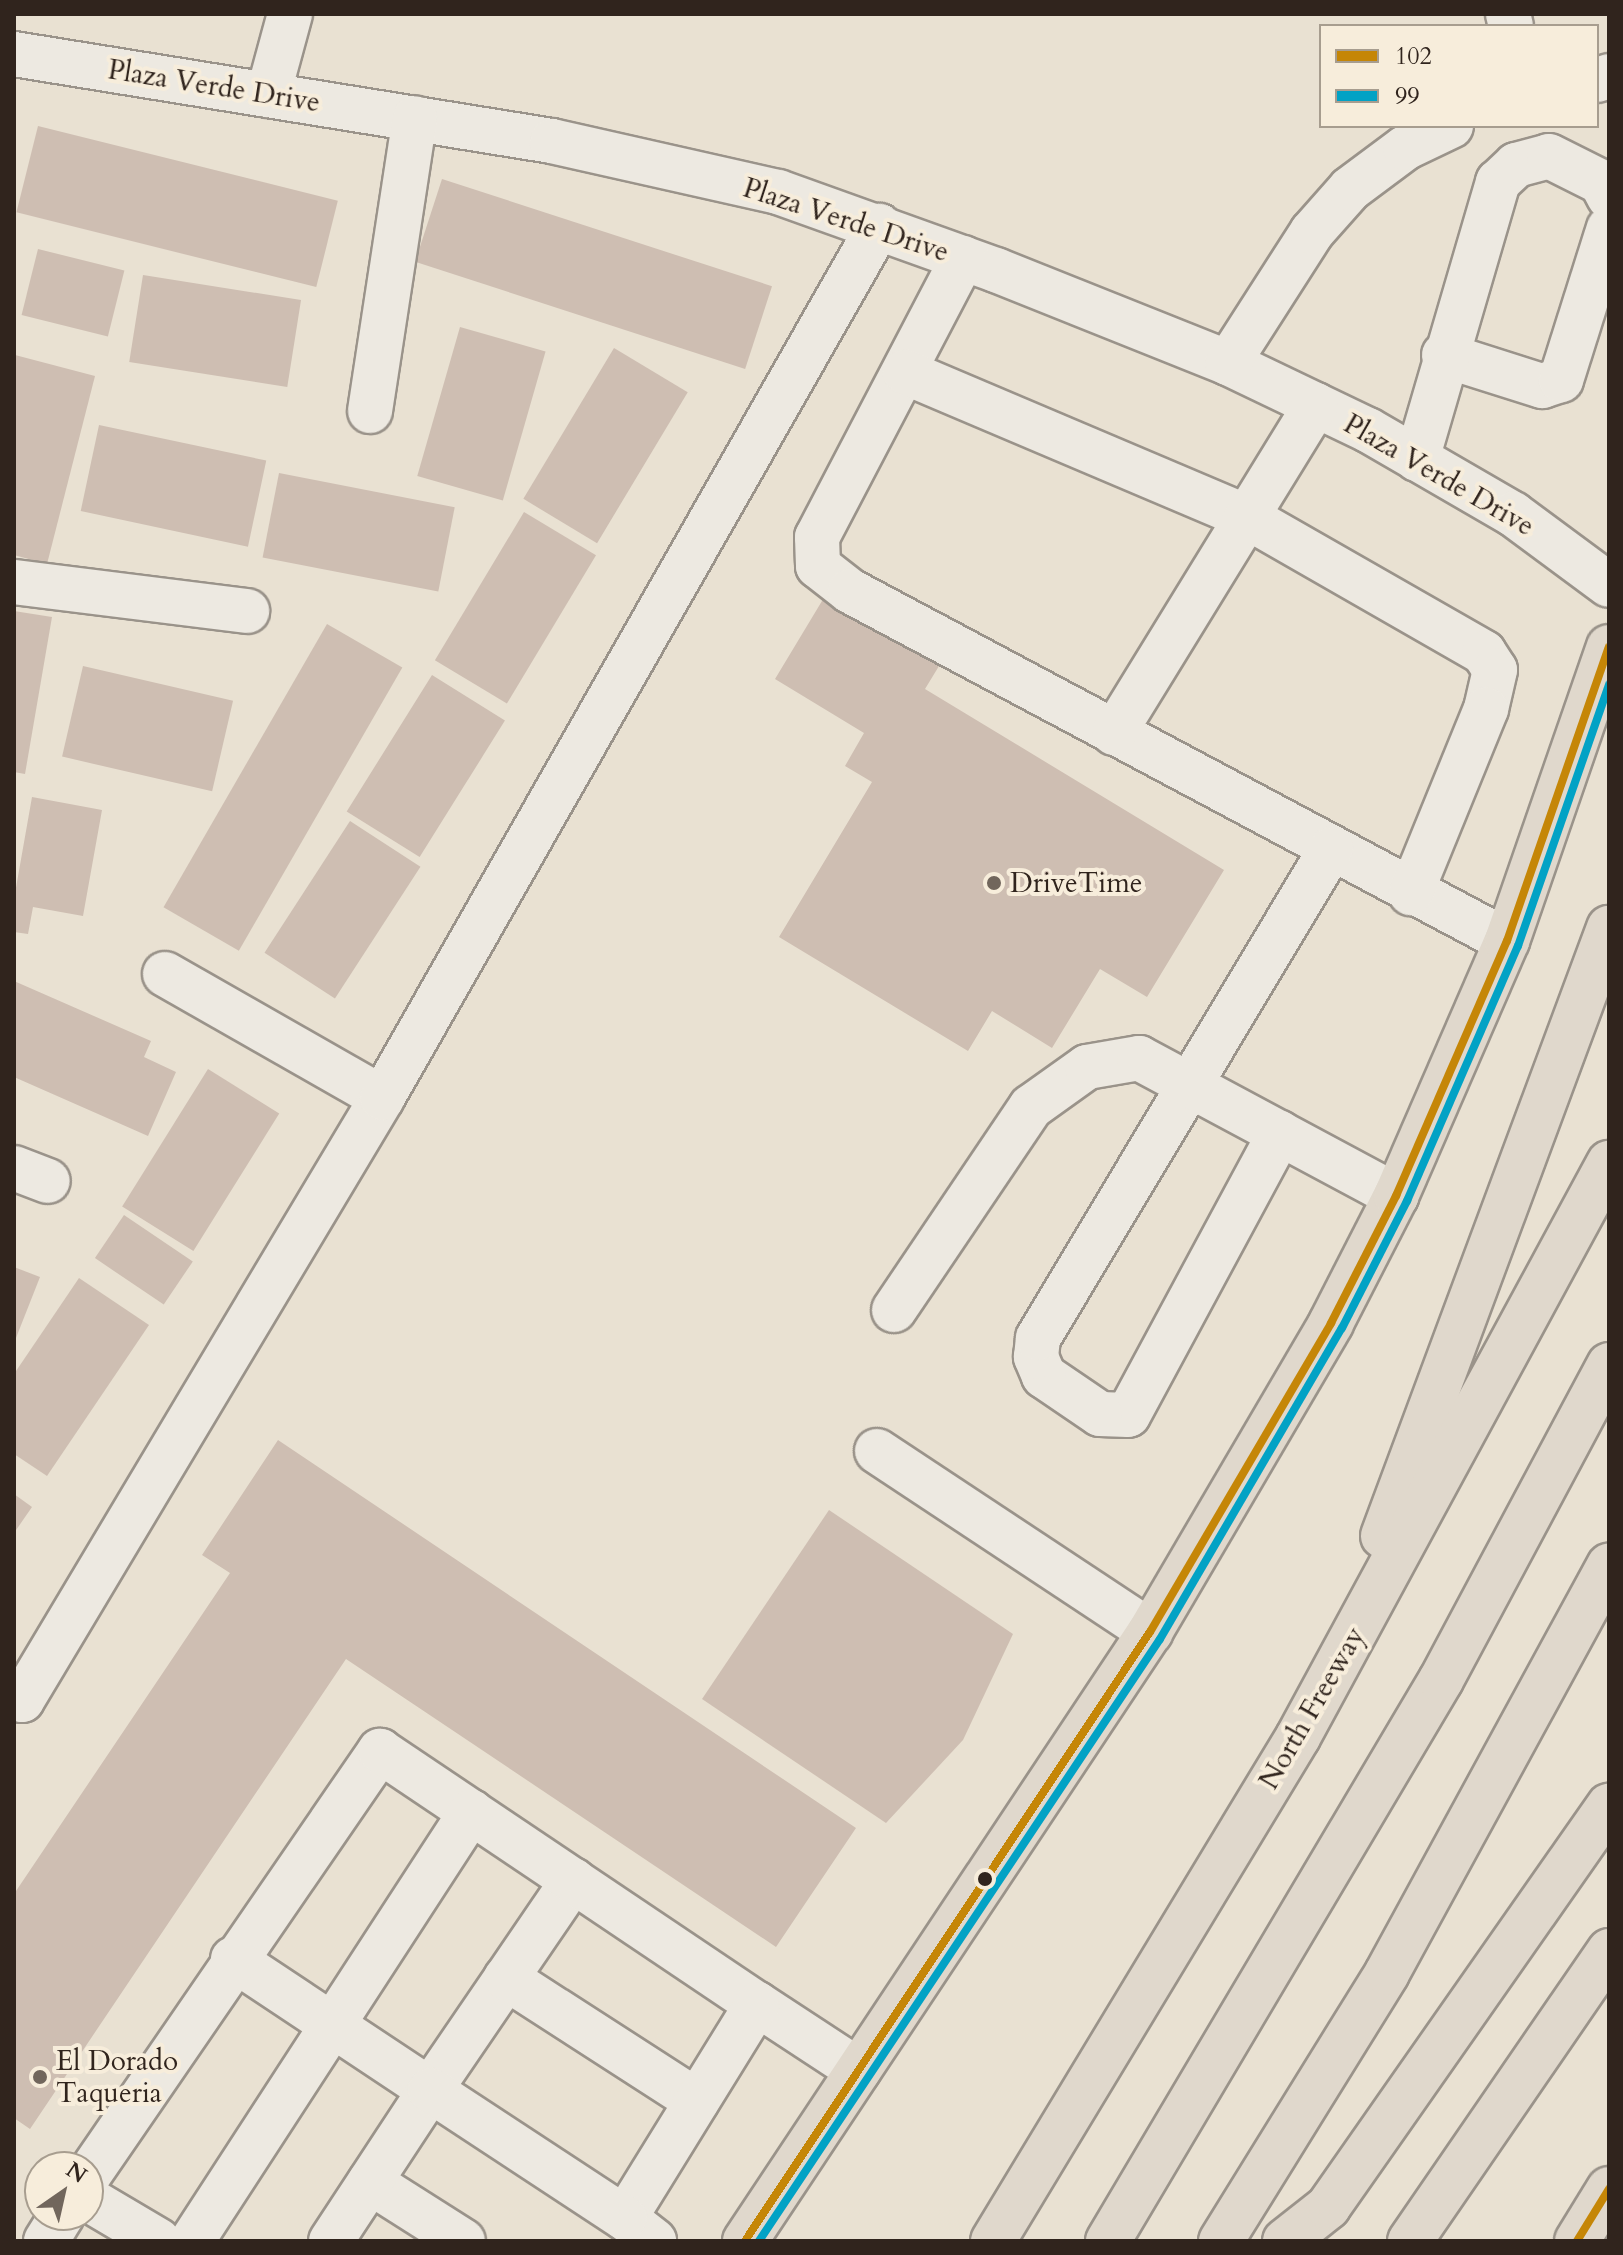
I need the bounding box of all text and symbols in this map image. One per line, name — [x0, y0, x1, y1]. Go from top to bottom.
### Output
legend — [1319, 24, 1599, 128]
text: 102 — [1395, 40, 1432, 73]
street label: Plaza Verde Drive — [106, 53, 322, 119]
text: 99 — [1395, 80, 1420, 113]
street label: Plaza Verde Drive — [739, 171, 953, 269]
street label: Plaza Verde Drive — [1338, 407, 1540, 543]
place label: DriveTime — [1010, 866, 1143, 900]
marker: DriveTime — [985, 874, 1003, 892]
street label: North Freeway — [1252, 1621, 1372, 1795]
unlabelled marker — [977, 1871, 993, 1887]
place label: El Dorado Taqueria — [56, 2044, 178, 2110]
marker: El Dorado Taqueria — [31, 2068, 49, 2086]
north arrow — [24, 2151, 104, 2231]
text: N — [60, 2155, 93, 2191]

